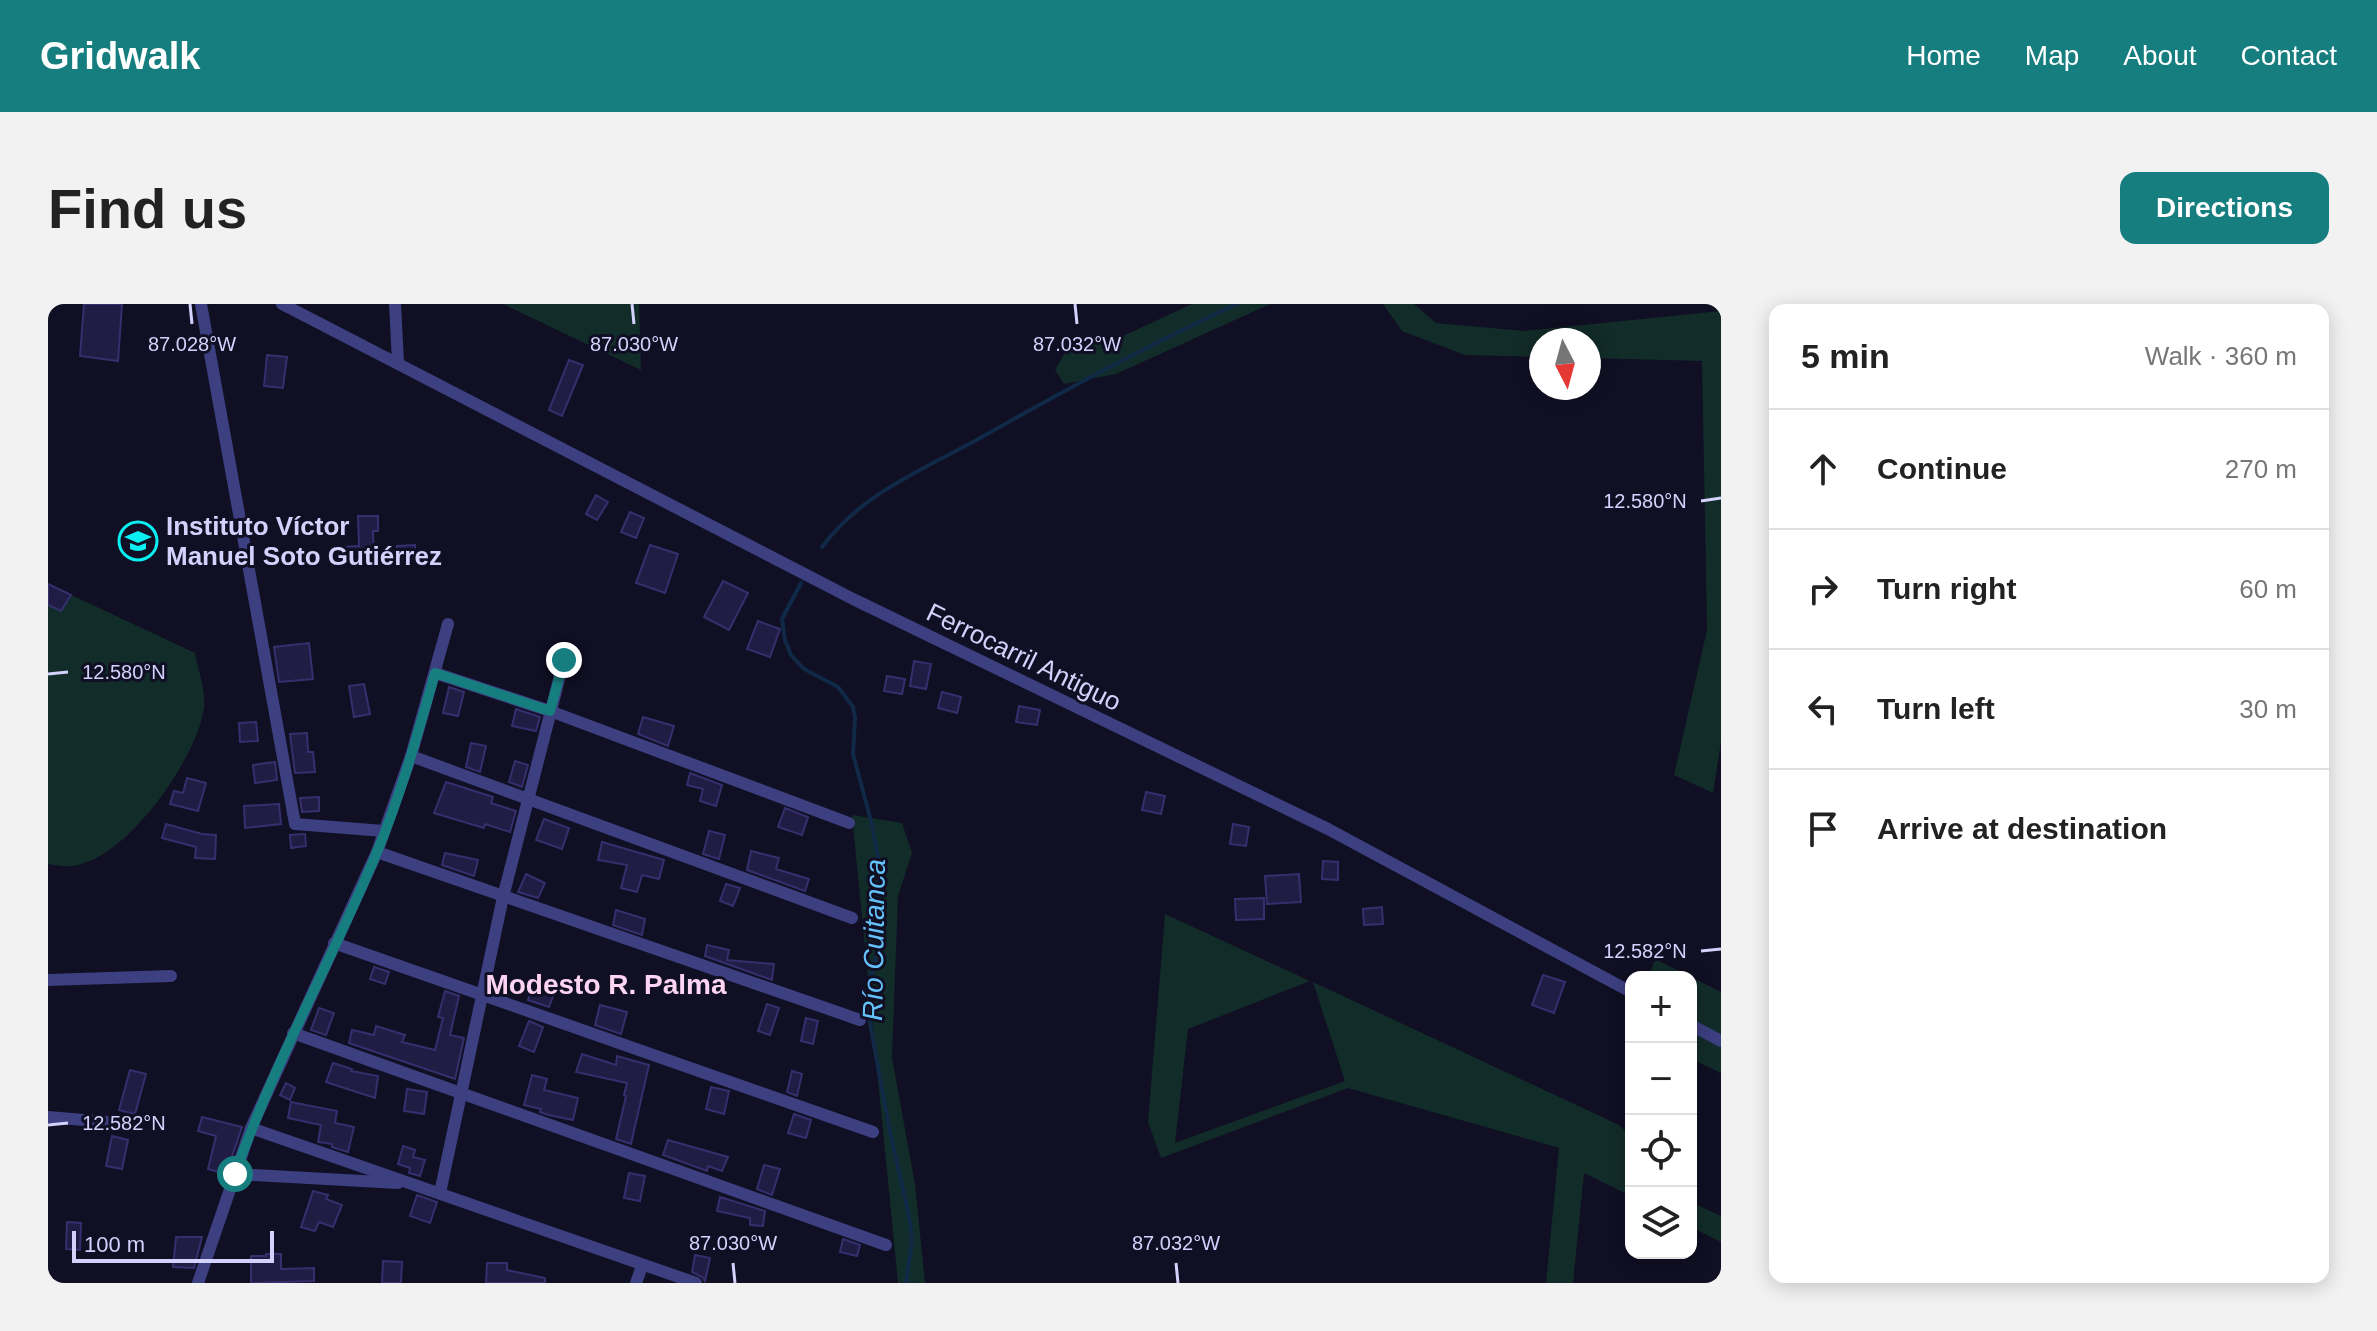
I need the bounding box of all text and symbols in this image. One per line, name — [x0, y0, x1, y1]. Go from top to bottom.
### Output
text: Gridwalk — [40, 35, 201, 77]
text: Home — [1906, 40, 1981, 71]
text: Map — [2025, 40, 2079, 71]
text: About — [2123, 40, 2197, 71]
text: Contact — [2241, 40, 2337, 71]
button: Directions — [2120, 172, 2329, 244]
text: Find us — [48, 177, 247, 240]
north arrow — [1529, 328, 1601, 400]
text: 87.028°W — [148, 333, 236, 355]
text: 87.030°W — [590, 333, 678, 355]
text: 87.032°W — [1033, 333, 1121, 355]
text: 5 min — [1801, 337, 1890, 375]
text: Walk · 360 m — [2145, 341, 2297, 371]
icon: ahead — [1801, 447, 1845, 491]
text: Continue — [1877, 452, 2007, 485]
text: 270 m — [2225, 454, 2297, 484]
text: 12.580°N — [1603, 490, 1687, 512]
place label: Instituto Víctor Manuel Soto Gutiérrez — [166, 511, 442, 571]
school or university icon: Instituto Víctor Manuel Soto Gutiérrez — [117, 520, 159, 562]
icon: right — [1801, 567, 1845, 611]
text: Turn right — [1877, 572, 2016, 605]
text: 60 m — [2239, 574, 2297, 604]
street label: Ferrocarril Antiguo — [922, 597, 1126, 717]
route end — [546, 642, 582, 678]
text: 12.580°N — [82, 661, 166, 683]
icon: left — [1801, 687, 1845, 731]
text: Turn left — [1877, 692, 1995, 725]
text: 30 m — [2239, 694, 2297, 724]
icon: arrive — [1801, 807, 1845, 851]
text: Arrive at destination — [1877, 812, 2167, 845]
water label: Río Cuitanca — [857, 859, 891, 1021]
text: 12.582°N — [1603, 940, 1687, 962]
district label: Modesto R. Palma — [485, 969, 727, 1000]
map controls — [1625, 971, 1697, 1259]
button: + — [1625, 971, 1697, 1043]
button: − — [1625, 1043, 1697, 1115]
text: 12.582°N — [82, 1112, 166, 1134]
button: locate — [1625, 1115, 1697, 1187]
route start — [217, 1156, 253, 1192]
button: layers — [1625, 1187, 1697, 1259]
scale bar — [72, 1227, 274, 1263]
text: 100 m — [84, 1232, 145, 1257]
text: 87.030°W — [689, 1232, 777, 1254]
text: 87.032°W — [1132, 1232, 1220, 1254]

